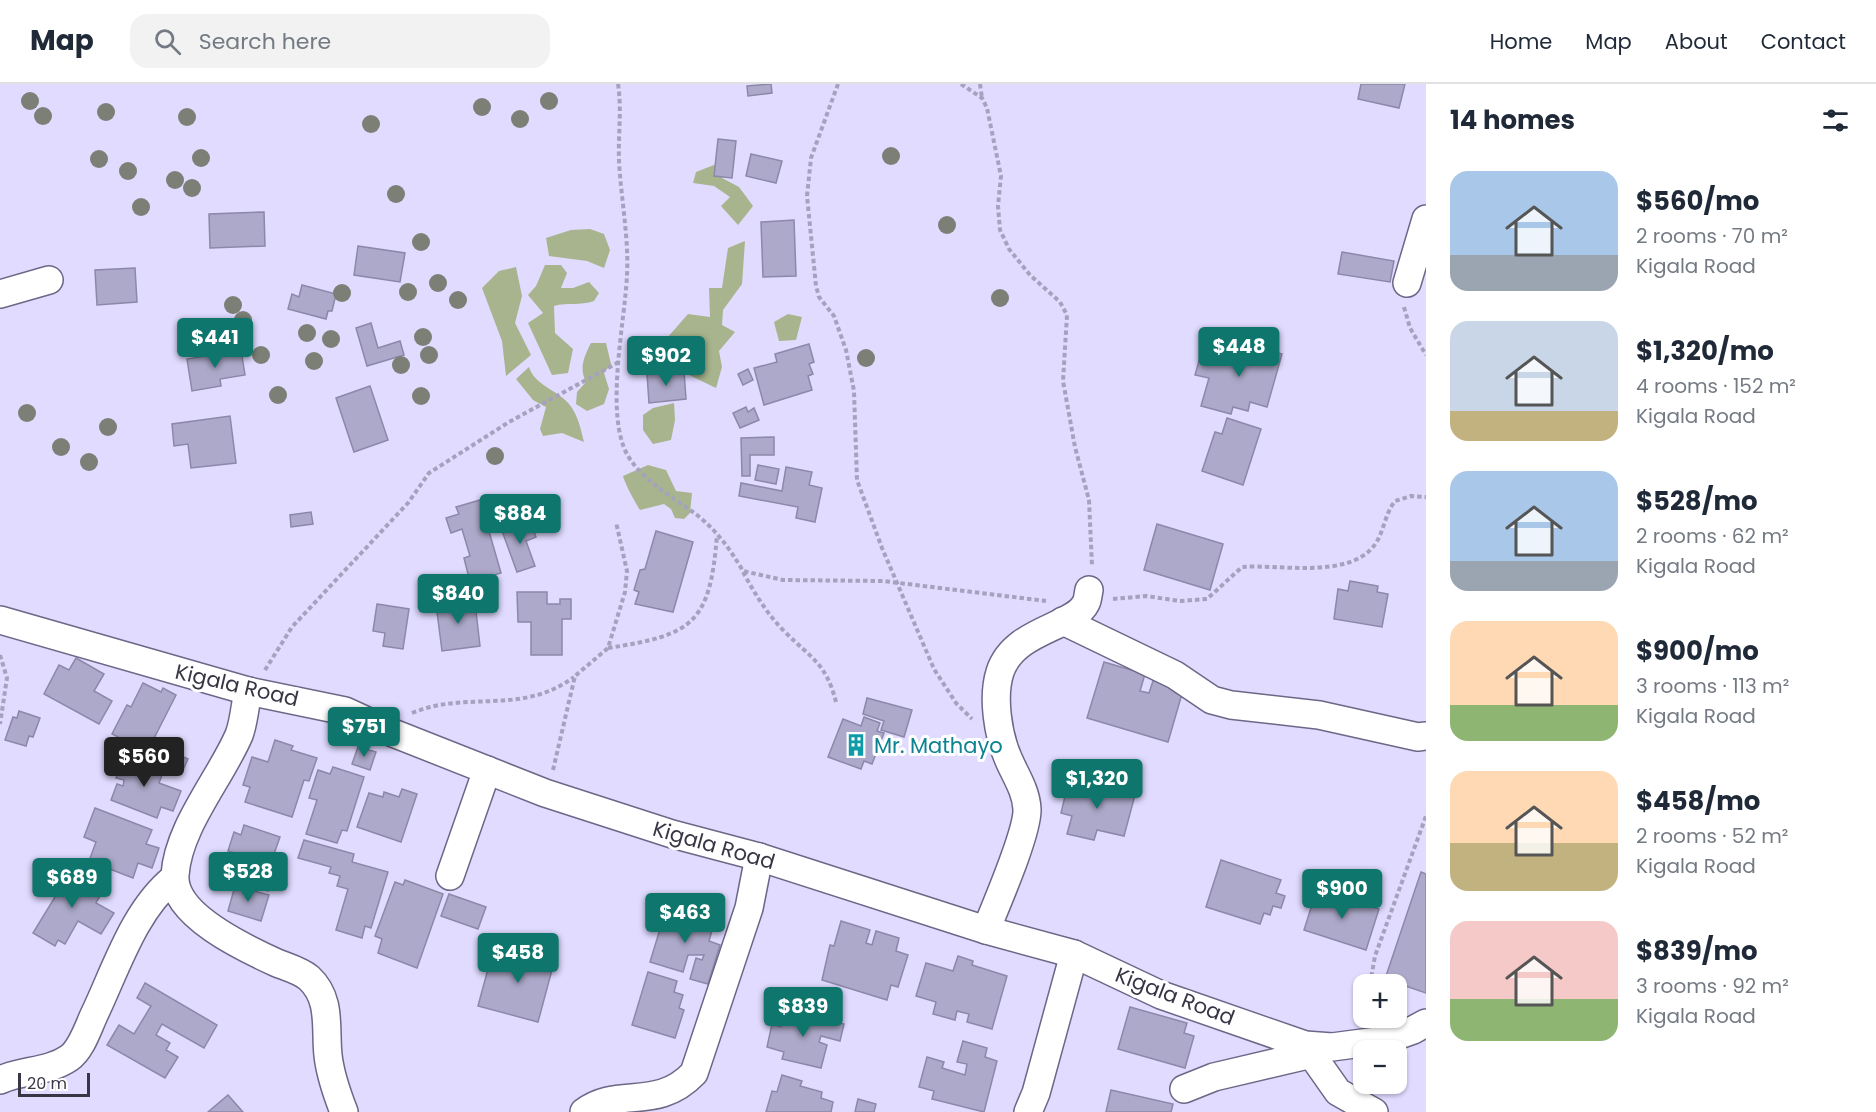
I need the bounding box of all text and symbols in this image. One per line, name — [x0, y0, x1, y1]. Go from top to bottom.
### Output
search box — [130, 14, 550, 68]
text: Map — [30, 21, 94, 60]
icon: search — [151, 25, 184, 58]
text: Search here — [199, 26, 331, 57]
text: Home — [1490, 27, 1552, 56]
text: Map — [1585, 27, 1632, 56]
text: About — [1665, 27, 1728, 56]
text: Contact — [1761, 27, 1846, 56]
text: 14 homes — [1450, 102, 1575, 138]
icon: filters — [1819, 104, 1852, 137]
text: $560/mo — [1636, 183, 1759, 219]
icon: home — [1498, 195, 1570, 267]
text: 2 rooms · 70 m² — [1636, 222, 1788, 250]
text: Kigala Road — [1636, 252, 1756, 280]
pin: $441 — [179, 318, 251, 369]
text: $441 — [191, 323, 239, 351]
pin: $448 — [1203, 327, 1275, 378]
text: $448 — [1212, 332, 1266, 360]
text: $1,320/mo — [1636, 333, 1774, 369]
pin: $902 — [630, 336, 702, 387]
text: $902 — [641, 341, 691, 369]
icon: home — [1498, 345, 1570, 417]
text: 4 rooms · 152 m² — [1636, 372, 1796, 400]
text: Kigala Road — [1636, 402, 1756, 430]
text: $528/mo — [1636, 483, 1758, 519]
pin: $884 — [484, 494, 556, 545]
icon: home — [1498, 495, 1570, 567]
text: $884 — [494, 499, 546, 527]
text: 2 rooms · 62 m² — [1636, 522, 1789, 550]
text: Kigala Road — [1636, 552, 1756, 580]
pin: $840 — [422, 574, 494, 625]
text: $840 — [432, 579, 484, 607]
text: $900/mo — [1636, 633, 1759, 669]
icon: home — [1498, 645, 1570, 717]
street label: Kigala Road — [172, 657, 302, 713]
text: 3 rooms · 113 m² — [1636, 672, 1789, 700]
text: Kigala Road — [1636, 702, 1756, 730]
pin: $751 — [328, 707, 400, 758]
text: $751 — [342, 712, 386, 740]
place label: Mr. Mathayo — [874, 731, 1003, 760]
building icon: Mr. Mathayo — [843, 732, 869, 758]
pin: $560 — [108, 737, 180, 788]
text: $560 — [118, 742, 170, 770]
pin: $1,320 — [1048, 759, 1146, 810]
text: $1,320 — [1066, 764, 1128, 792]
text: $458/mo — [1636, 783, 1760, 819]
icon: home — [1498, 795, 1570, 867]
street label: Kigala Road — [650, 814, 778, 876]
text: 2 rooms · 52 m² — [1636, 822, 1788, 850]
pin: $528 — [212, 852, 284, 903]
text: Kigala Road — [1636, 852, 1756, 880]
text: $528 — [223, 857, 273, 885]
pin: $689 — [36, 858, 108, 909]
text: $689 — [46, 863, 98, 891]
pin: $900 — [1306, 869, 1378, 920]
text: $900 — [1316, 874, 1368, 902]
pin: $463 — [649, 893, 721, 944]
text: $463 — [659, 898, 711, 926]
pin: $458 — [482, 933, 554, 984]
text: $839/mo — [1636, 933, 1758, 969]
text: $458 — [492, 938, 544, 966]
icon: home — [1498, 945, 1570, 1017]
street label: Kigala Road — [1111, 960, 1239, 1032]
text: 3 rooms · 92 m² — [1636, 972, 1789, 1000]
map controls — [1353, 974, 1407, 1094]
button: + — [1353, 974, 1407, 1028]
pin: $839 — [767, 987, 839, 1038]
text: $839 — [778, 992, 828, 1020]
text: Kigala Road — [1636, 1002, 1756, 1030]
button: − — [1353, 1040, 1407, 1094]
scale bar — [18, 1070, 90, 1098]
text: 20 m — [27, 1072, 67, 1095]

